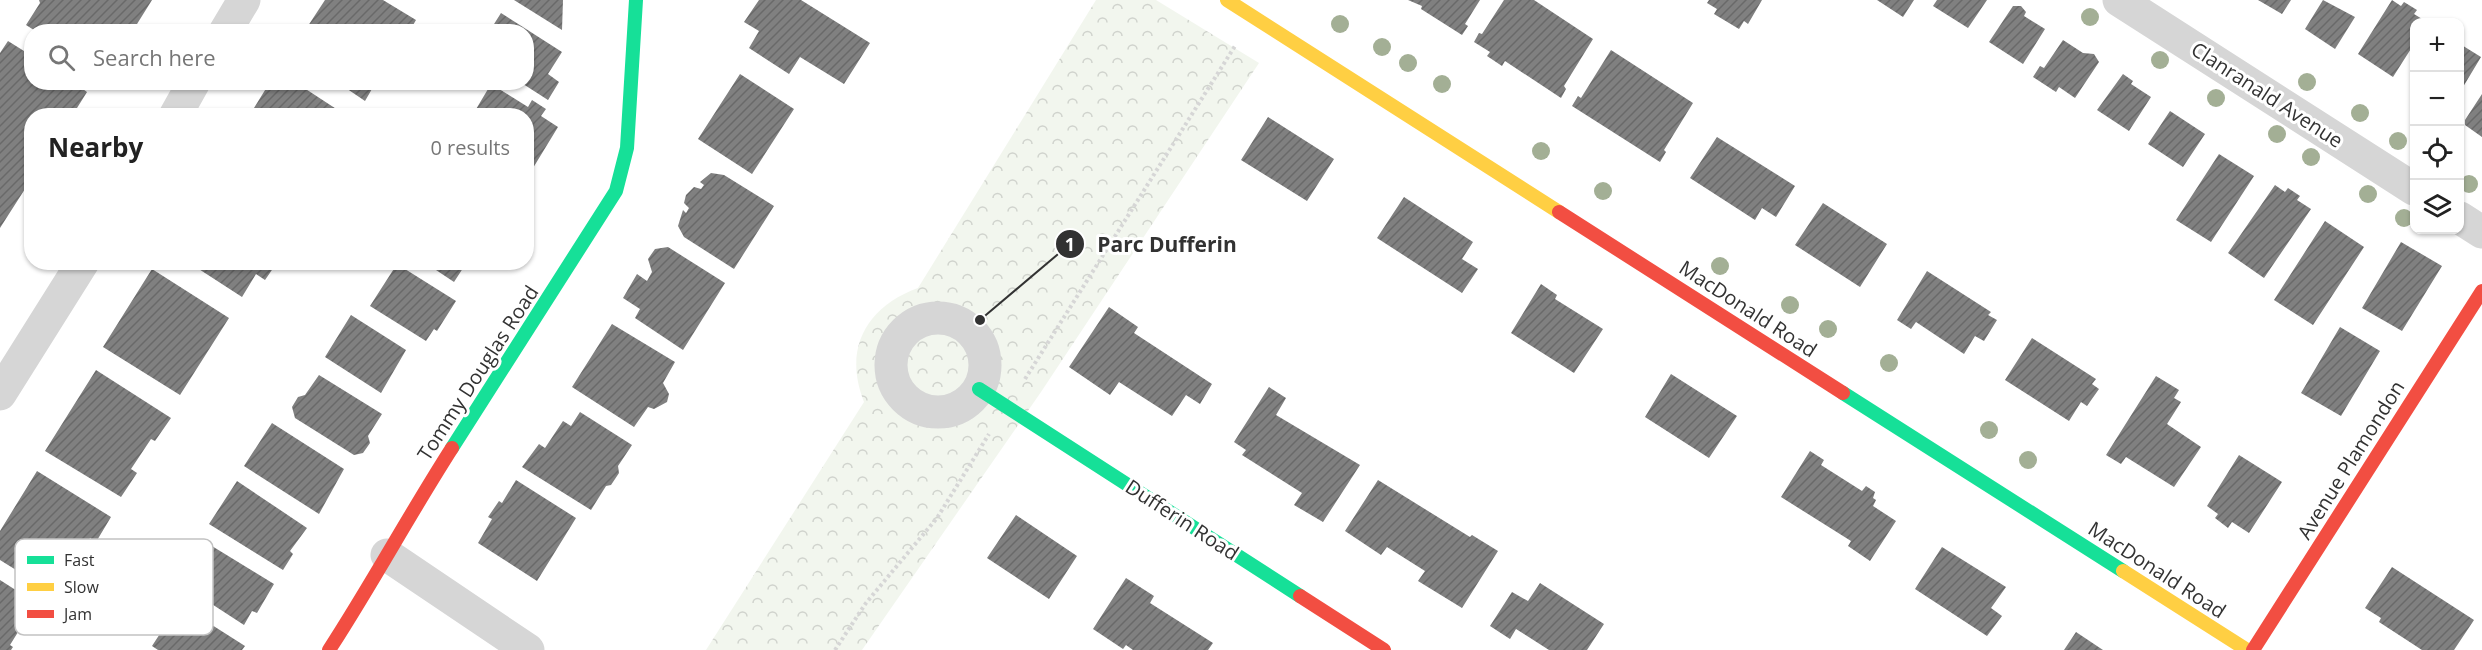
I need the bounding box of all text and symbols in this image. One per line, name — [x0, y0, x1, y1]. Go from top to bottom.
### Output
map controls — [2410, 18, 2464, 234]
button: + — [2410, 18, 2464, 72]
search box — [24, 24, 534, 90]
street label: Clanranald Avenue — [2186, 35, 2348, 154]
icon: search — [45, 41, 78, 74]
text: Search here — [93, 42, 216, 72]
button: − — [2410, 72, 2464, 126]
button: locate — [2410, 126, 2464, 180]
text: Nearby — [48, 129, 143, 165]
text: 0 results — [430, 134, 510, 161]
button: layers — [2410, 180, 2464, 234]
callout: Parc Dufferin — [1055, 225, 1249, 264]
text: Parc Dufferin — [1097, 230, 1237, 258]
text: 1 — [1065, 232, 1075, 256]
street label: MacDonald Road — [1674, 254, 1822, 363]
street label: Tommy Douglas Road — [411, 280, 544, 465]
street label: Avenue Plamondon — [2291, 375, 2410, 544]
street label: Dufferin Road — [1120, 473, 1244, 566]
street label: MacDonald Road — [2083, 515, 2231, 624]
legend — [15, 539, 213, 635]
text: Fast — [64, 549, 95, 571]
text: Slow — [64, 576, 99, 598]
text: Jam — [62, 603, 92, 625]

